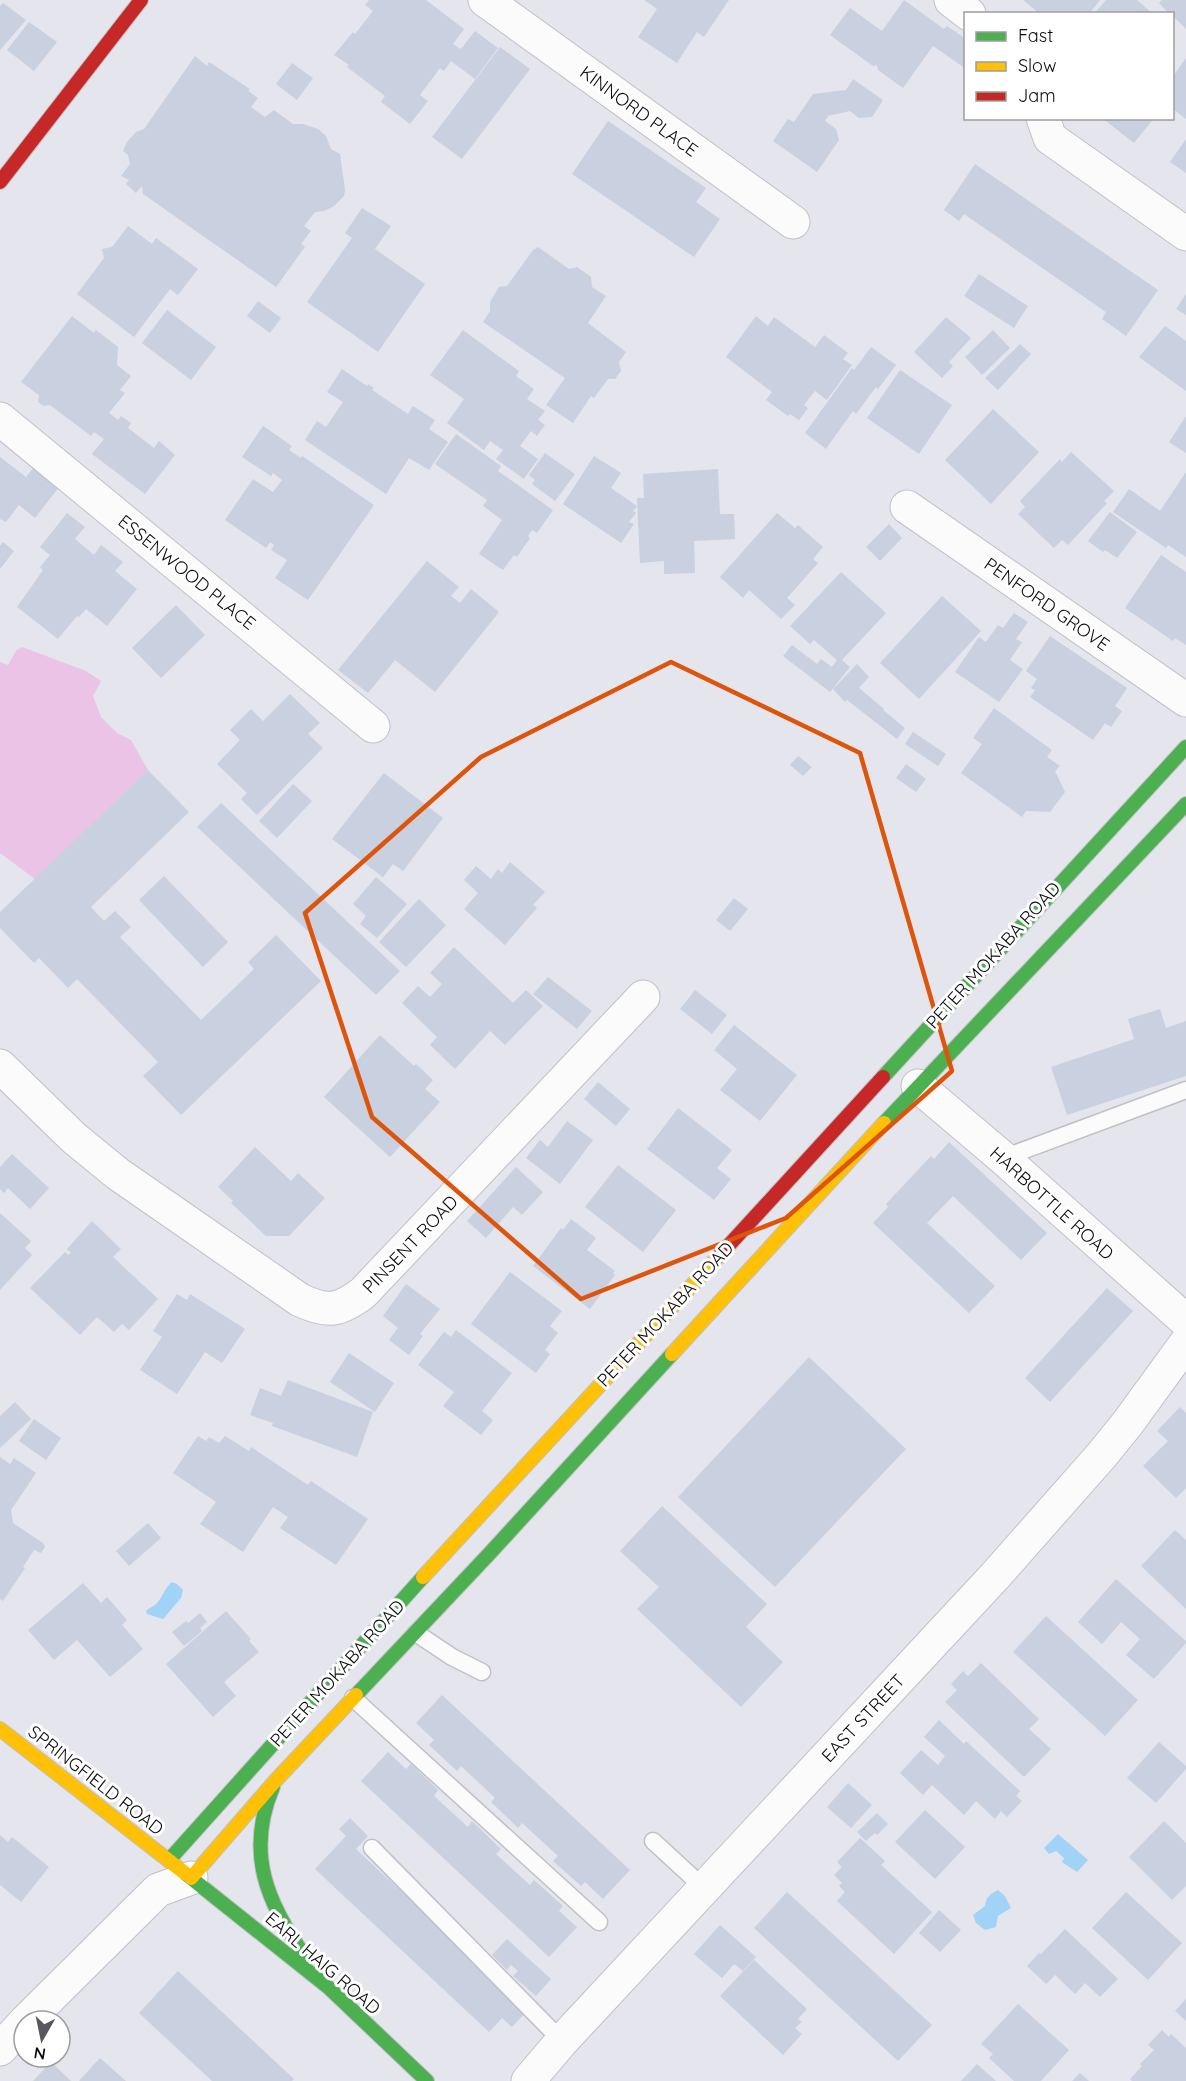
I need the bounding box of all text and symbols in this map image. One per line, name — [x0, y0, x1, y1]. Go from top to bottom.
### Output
legend — [964, 12, 1174, 120]
text: Fast — [1018, 24, 1053, 47]
text: Slow — [1018, 54, 1056, 77]
street label: KINNORD PLACE — [575, 60, 703, 162]
text: Jam — [1018, 84, 1056, 107]
street label: ESSENWOOD PLACE — [114, 509, 260, 635]
street label: PENFORD GROVE — [980, 552, 1114, 656]
street label: PETER MOKABA ROAD — [921, 877, 1065, 1033]
street label: HARBOTTLE ROAD — [985, 1141, 1119, 1265]
street label: PINSENT ROAD — [357, 1190, 463, 1298]
street label: PETER MOKABA ROAD — [592, 1237, 738, 1391]
street label: PETER MOKABA ROAD — [265, 1595, 409, 1751]
street label: EAST STREET — [816, 1669, 910, 1767]
street label: SPRINGFIELD ROAD — [24, 1720, 168, 1840]
street label: EARL HAIG ROAD — [261, 1907, 385, 2019]
north arrow — [12, 2009, 72, 2069]
text: N — [32, 2043, 47, 2065]

